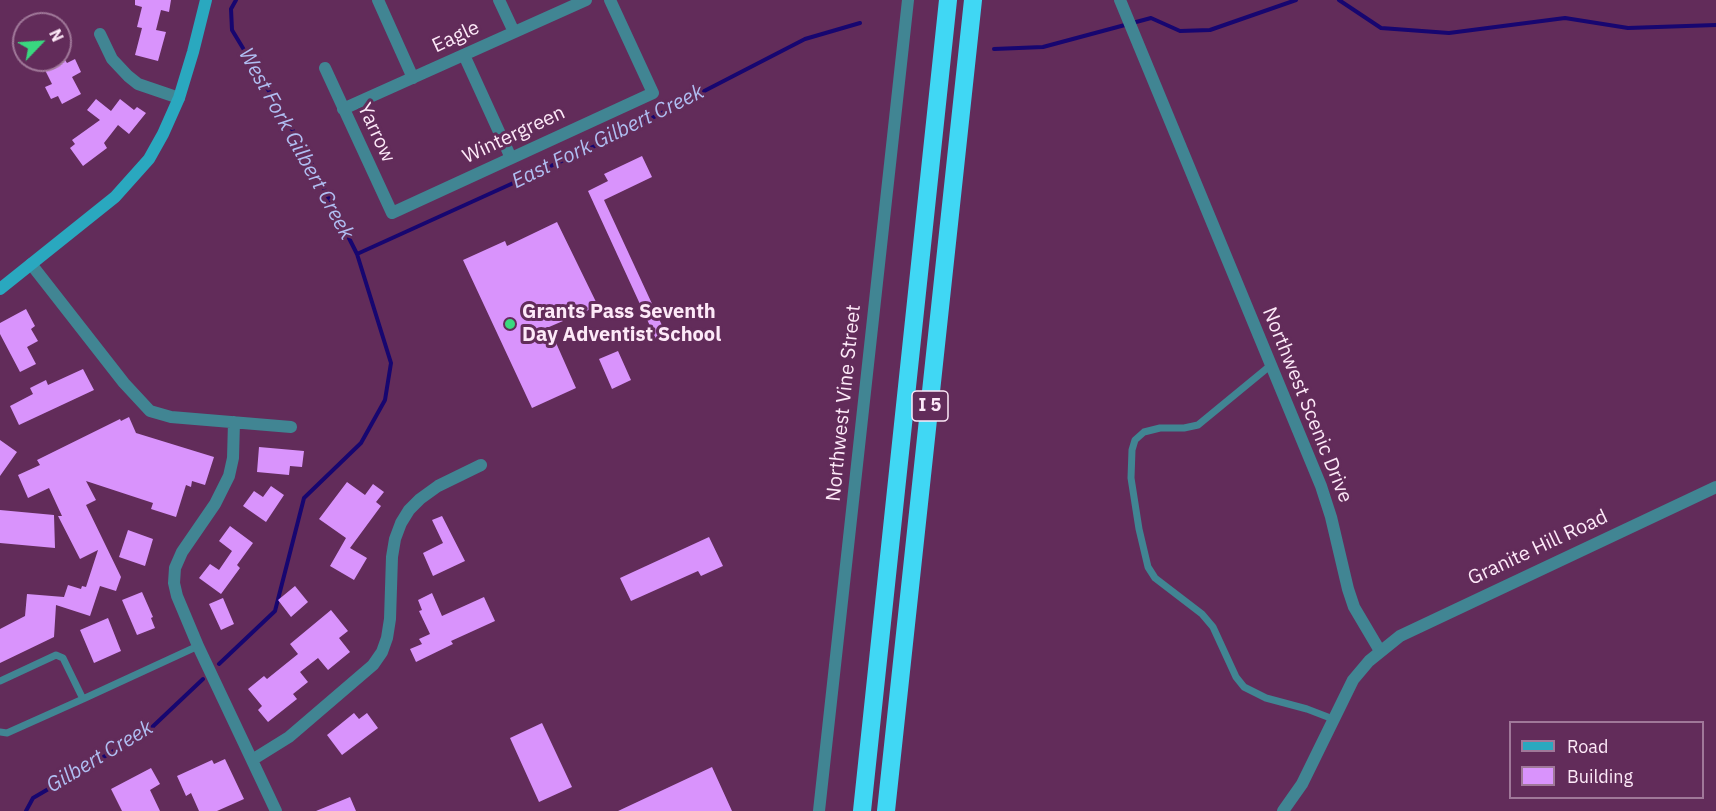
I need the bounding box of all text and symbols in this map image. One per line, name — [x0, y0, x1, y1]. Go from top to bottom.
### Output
north arrow — [12, 12, 72, 72]
street label: Eagle — [429, 16, 483, 58]
text: N — [45, 26, 68, 45]
water label: West Fork Gilbert Creek — [233, 44, 359, 244]
water label: East Fork Gilbert Creek — [508, 80, 708, 194]
street label: Yarrow — [352, 100, 400, 166]
street label: Wintergreen — [459, 101, 569, 169]
place label: Grants Pass Seventh Day Adventist School — [522, 300, 721, 347]
street label: Northwest Vine Street — [822, 303, 866, 503]
street label: Northwest Scenic Drive — [1257, 304, 1357, 506]
marker: Grants Pass Seventh Day Adventist School — [503, 317, 517, 331]
road number: I 5 — [912, 391, 948, 421]
street label: Granite Hill Road — [1464, 505, 1612, 591]
water label: Gilbert Creek — [42, 715, 158, 799]
legend — [1509, 721, 1704, 799]
text: Road — [1567, 735, 1608, 758]
text: Building — [1567, 765, 1633, 788]

